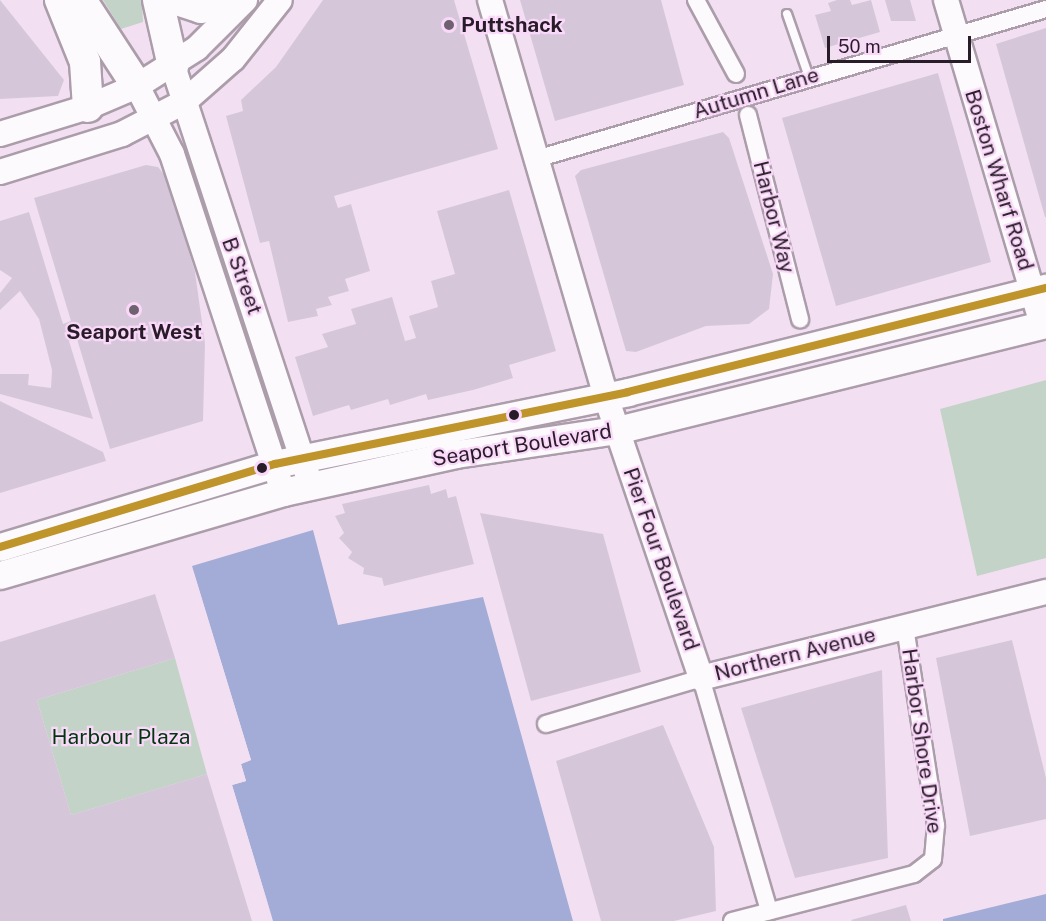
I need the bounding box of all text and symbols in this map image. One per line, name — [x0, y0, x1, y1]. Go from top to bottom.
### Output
place label: Puttshack — [461, 12, 563, 38]
marker: Puttshack — [442, 18, 456, 32]
scale bar — [830, 24, 974, 62]
text: 50 m — [838, 36, 881, 57]
street label: Autumn Lane — [690, 62, 822, 124]
street label: Boston Wharf Road — [959, 86, 1039, 274]
street label: Harbor Way — [748, 158, 800, 276]
street label: B Street — [216, 234, 268, 318]
marker: Seaport West — [127, 303, 141, 317]
place label: Seaport West — [66, 319, 202, 345]
unlabelled marker — [508, 409, 520, 421]
street label: Seaport Boulevard — [430, 418, 614, 472]
unlabelled marker — [256, 462, 268, 474]
street label: Pier Four Boulevard — [618, 464, 704, 654]
street label: Northern Avenue — [712, 622, 878, 686]
street label: Harbor Shore Drive — [897, 647, 947, 835]
park label: Harbour Plaza — [52, 724, 190, 750]

